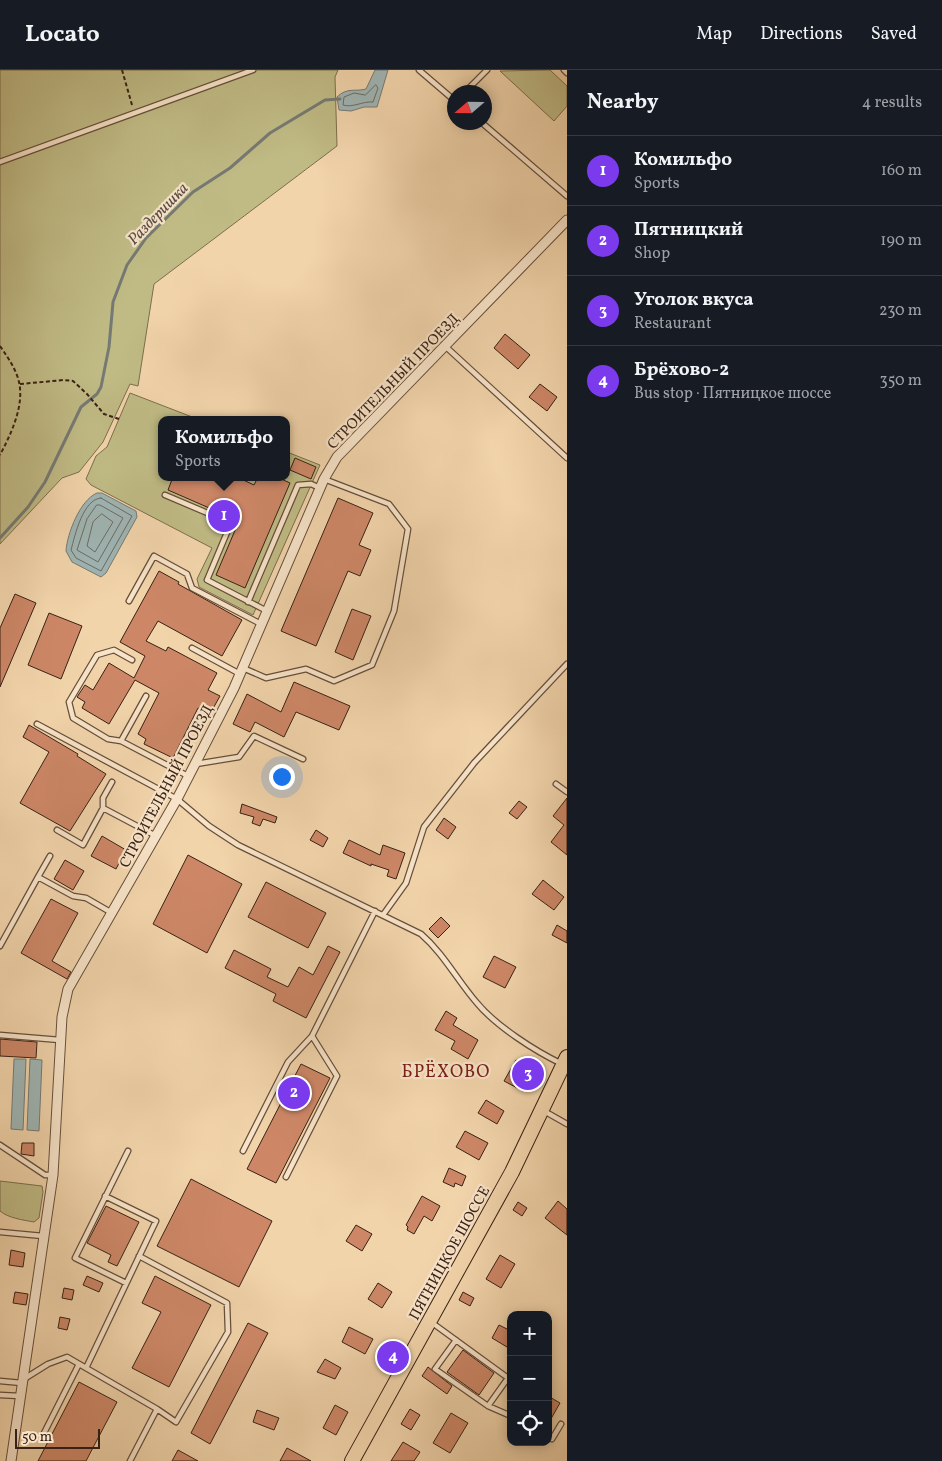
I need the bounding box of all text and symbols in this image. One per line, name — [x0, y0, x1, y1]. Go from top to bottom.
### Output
text: Locato — [25, 18, 100, 52]
text: Map — [696, 22, 732, 47]
text: Directions — [760, 22, 843, 47]
text: Saved — [871, 22, 917, 47]
north arrow — [447, 85, 492, 130]
text: Nearby — [587, 88, 658, 117]
text: 4 results — [862, 92, 922, 114]
text: Комильфо — [634, 147, 732, 173]
text: 1 — [600, 160, 606, 182]
text: 160 m — [881, 160, 922, 182]
text: Sports — [634, 173, 680, 195]
water label: Раздеришка — [123, 178, 194, 250]
text: Пятницкий — [634, 217, 743, 243]
text: 2 — [599, 230, 607, 252]
text: 190 m — [880, 230, 922, 252]
text: Shop — [634, 243, 670, 265]
text: Уголок вкуса — [634, 287, 754, 313]
text: 3 — [599, 300, 607, 322]
text: 230 m — [879, 300, 922, 322]
street label: СТРОИТЕЛЬНЫЙ ПРОЕЗД — [323, 309, 465, 455]
text: Restaurant — [634, 313, 712, 335]
text: Брёхово-2 — [634, 357, 729, 383]
text: 4 — [598, 370, 608, 392]
text: 350 m — [879, 370, 922, 392]
text: Bus stop · Пятницкое шоссе — [634, 383, 831, 405]
popup — [158, 416, 290, 481]
text: Комильфо — [175, 425, 273, 451]
text: Sports — [175, 451, 221, 473]
pin: 1 — [208, 497, 240, 535]
street label: СТРОИТЕЛЬНЫЙ ПРОЕЗД — [115, 701, 219, 872]
your location — [269, 764, 295, 790]
pin: 3 — [512, 1055, 544, 1093]
district label: БРЁХОВО — [402, 1060, 490, 1085]
pin: 2 — [278, 1074, 310, 1112]
street label: ПЯТНИЦКОЕ ШОССЕ — [405, 1183, 496, 1325]
map controls — [507, 1311, 552, 1446]
button: + — [507, 1311, 552, 1356]
pin: 4 — [377, 1338, 409, 1376]
button: − — [507, 1356, 552, 1401]
button: locate — [507, 1401, 552, 1446]
scale bar — [15, 1426, 100, 1449]
text: 50 m — [22, 1428, 52, 1447]

